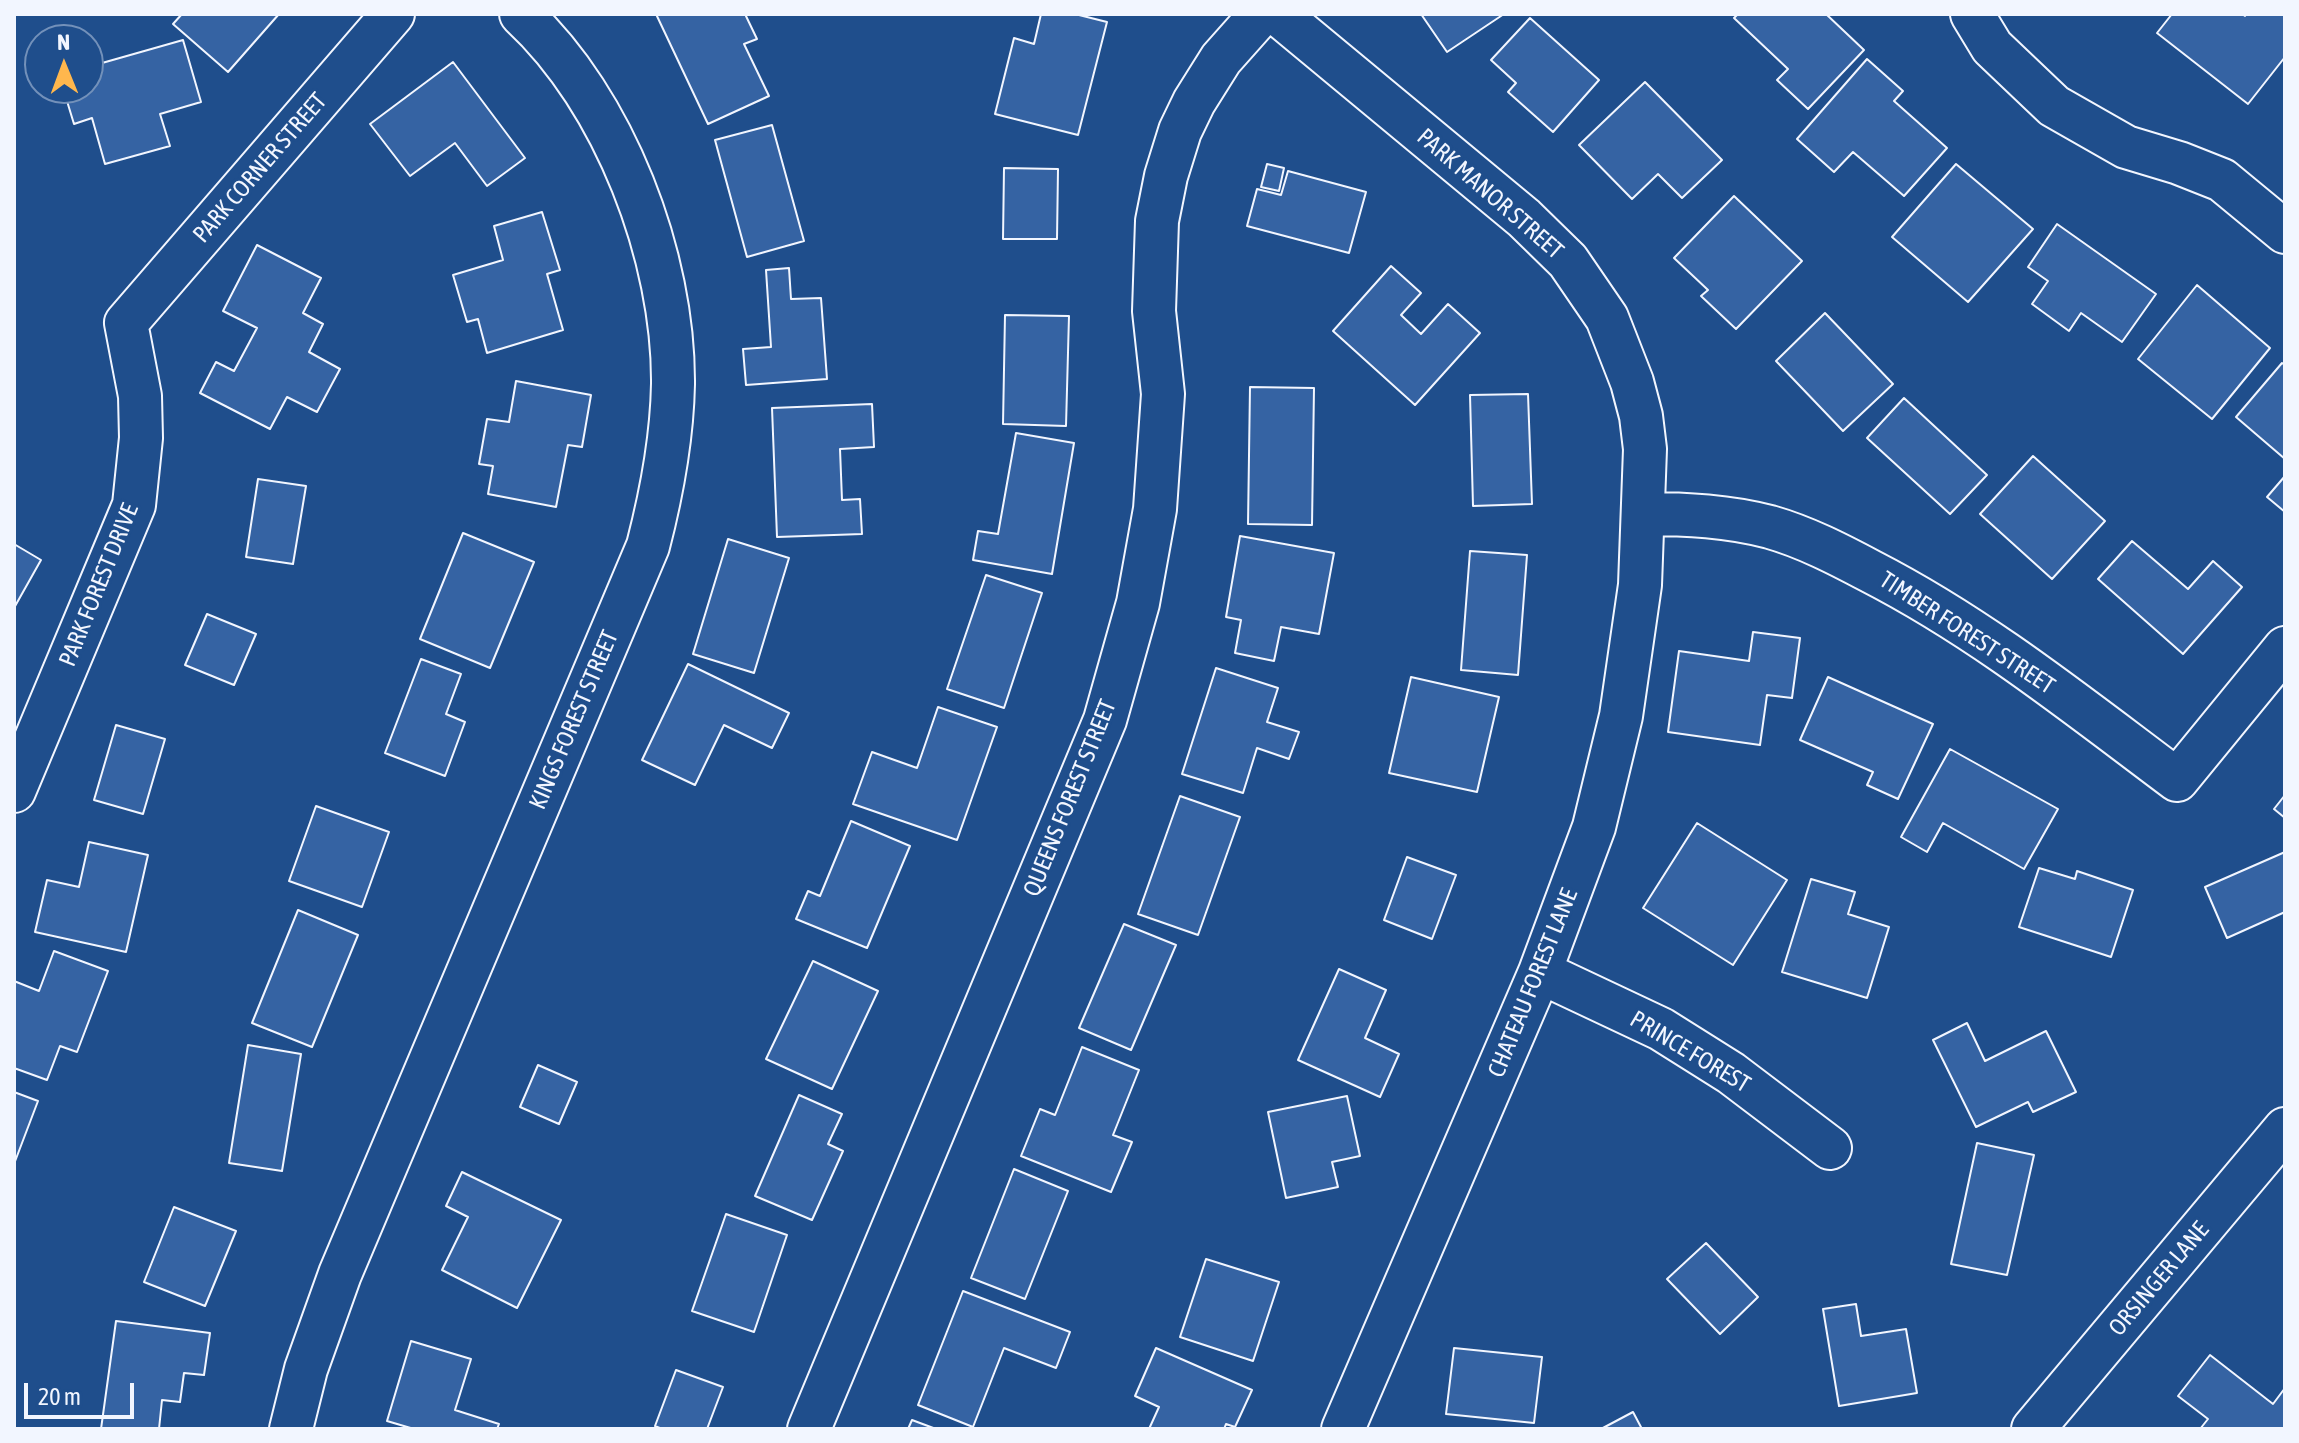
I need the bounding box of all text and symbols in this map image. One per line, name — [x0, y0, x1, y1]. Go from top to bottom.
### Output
north arrow — [24, 24, 104, 104]
text: N — [57, 29, 70, 55]
street label: PARK CORNER STREET — [187, 87, 333, 249]
street label: PARK MANOR STREET — [1411, 123, 1569, 265]
street label: PARK FOREST DRIVE — [53, 499, 145, 671]
street label: TIMBER FOREST STREET — [1874, 566, 2060, 700]
street label: KINGS FOREST STREET — [523, 626, 625, 814]
street label: QUEENS FOREST STREET — [1017, 695, 1123, 901]
street label: CHATEAU FOREST LANE — [1482, 885, 1584, 1081]
street label: PRINCE FOREST — [1625, 1005, 1755, 1099]
street label: ORSINGER LANE — [2103, 1216, 2215, 1342]
scale bar — [28, 1367, 138, 1417]
text: 20 m — [38, 1383, 81, 1410]

